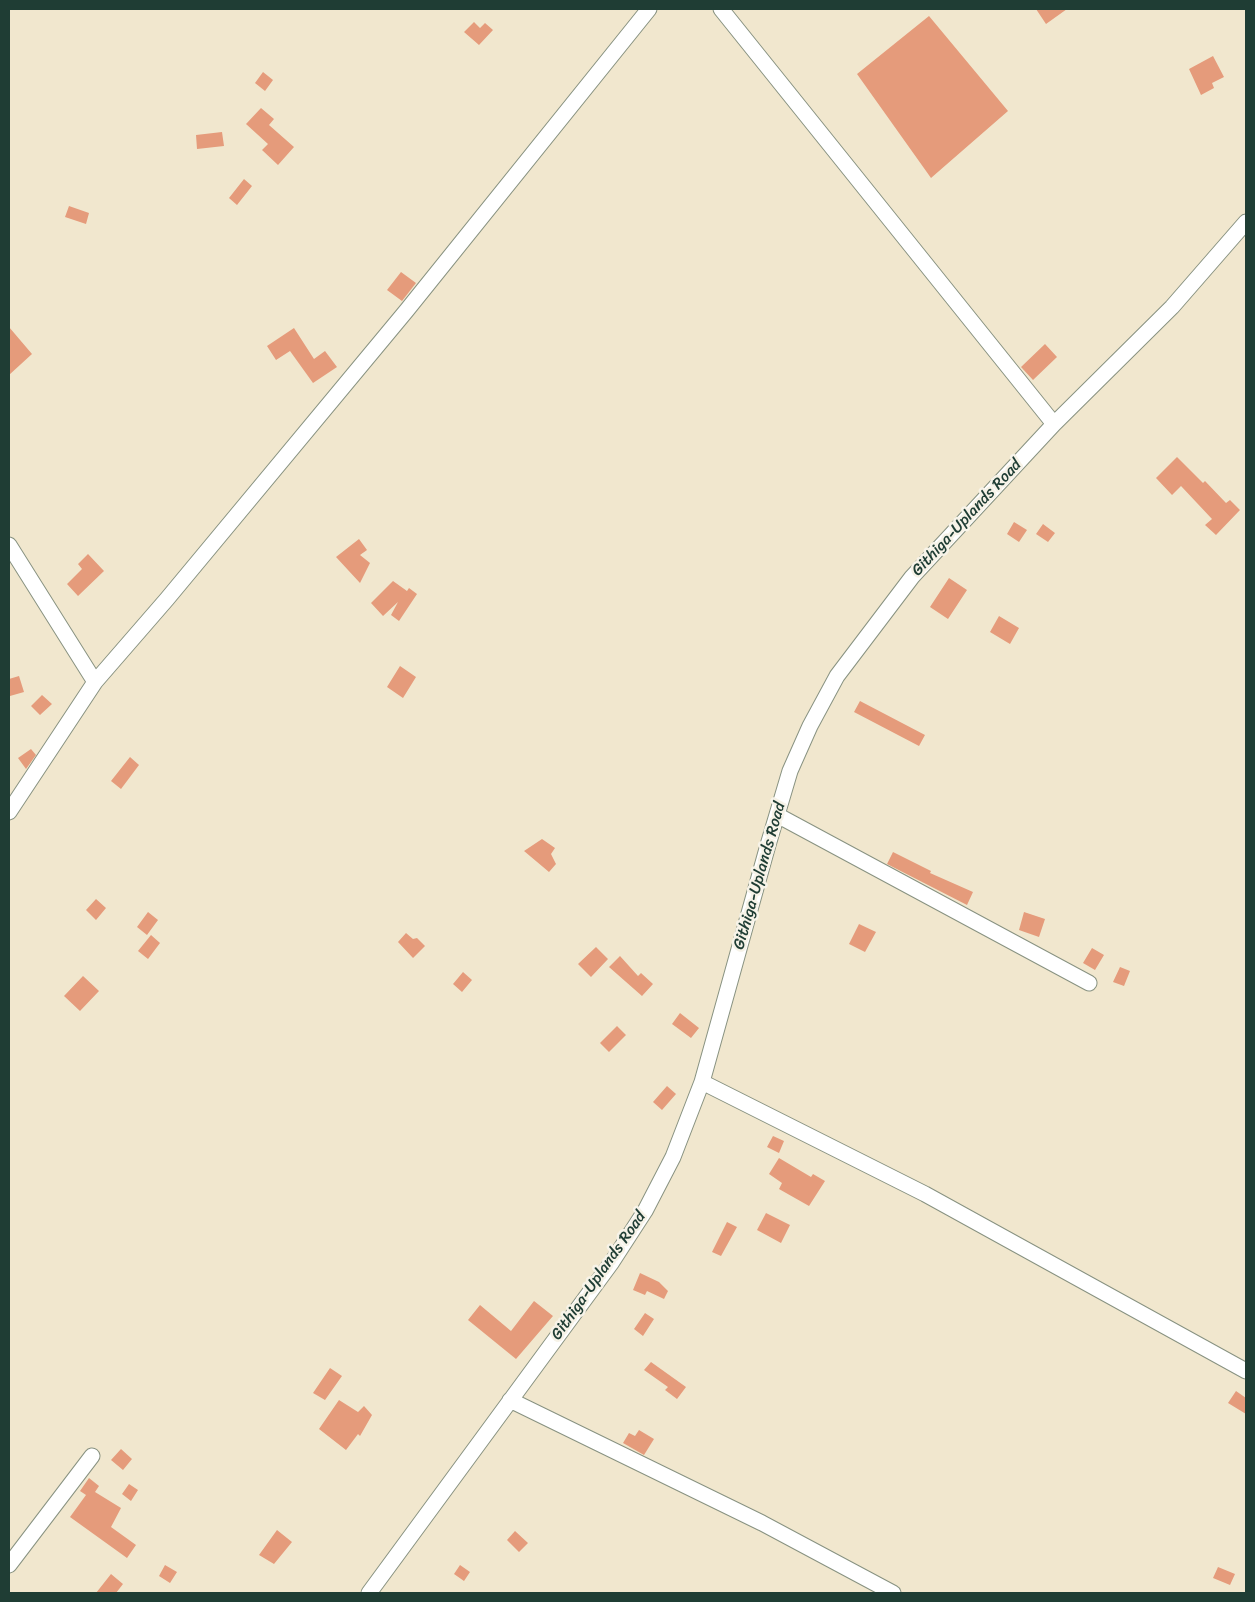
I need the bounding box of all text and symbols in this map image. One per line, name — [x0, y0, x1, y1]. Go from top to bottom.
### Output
street label: Githiga-Uplands Road — [908, 456, 1026, 580]
street label: Githiga-Uplands Road — [730, 800, 790, 952]
street label: Githiga-Uplands Road — [547, 1208, 651, 1344]

